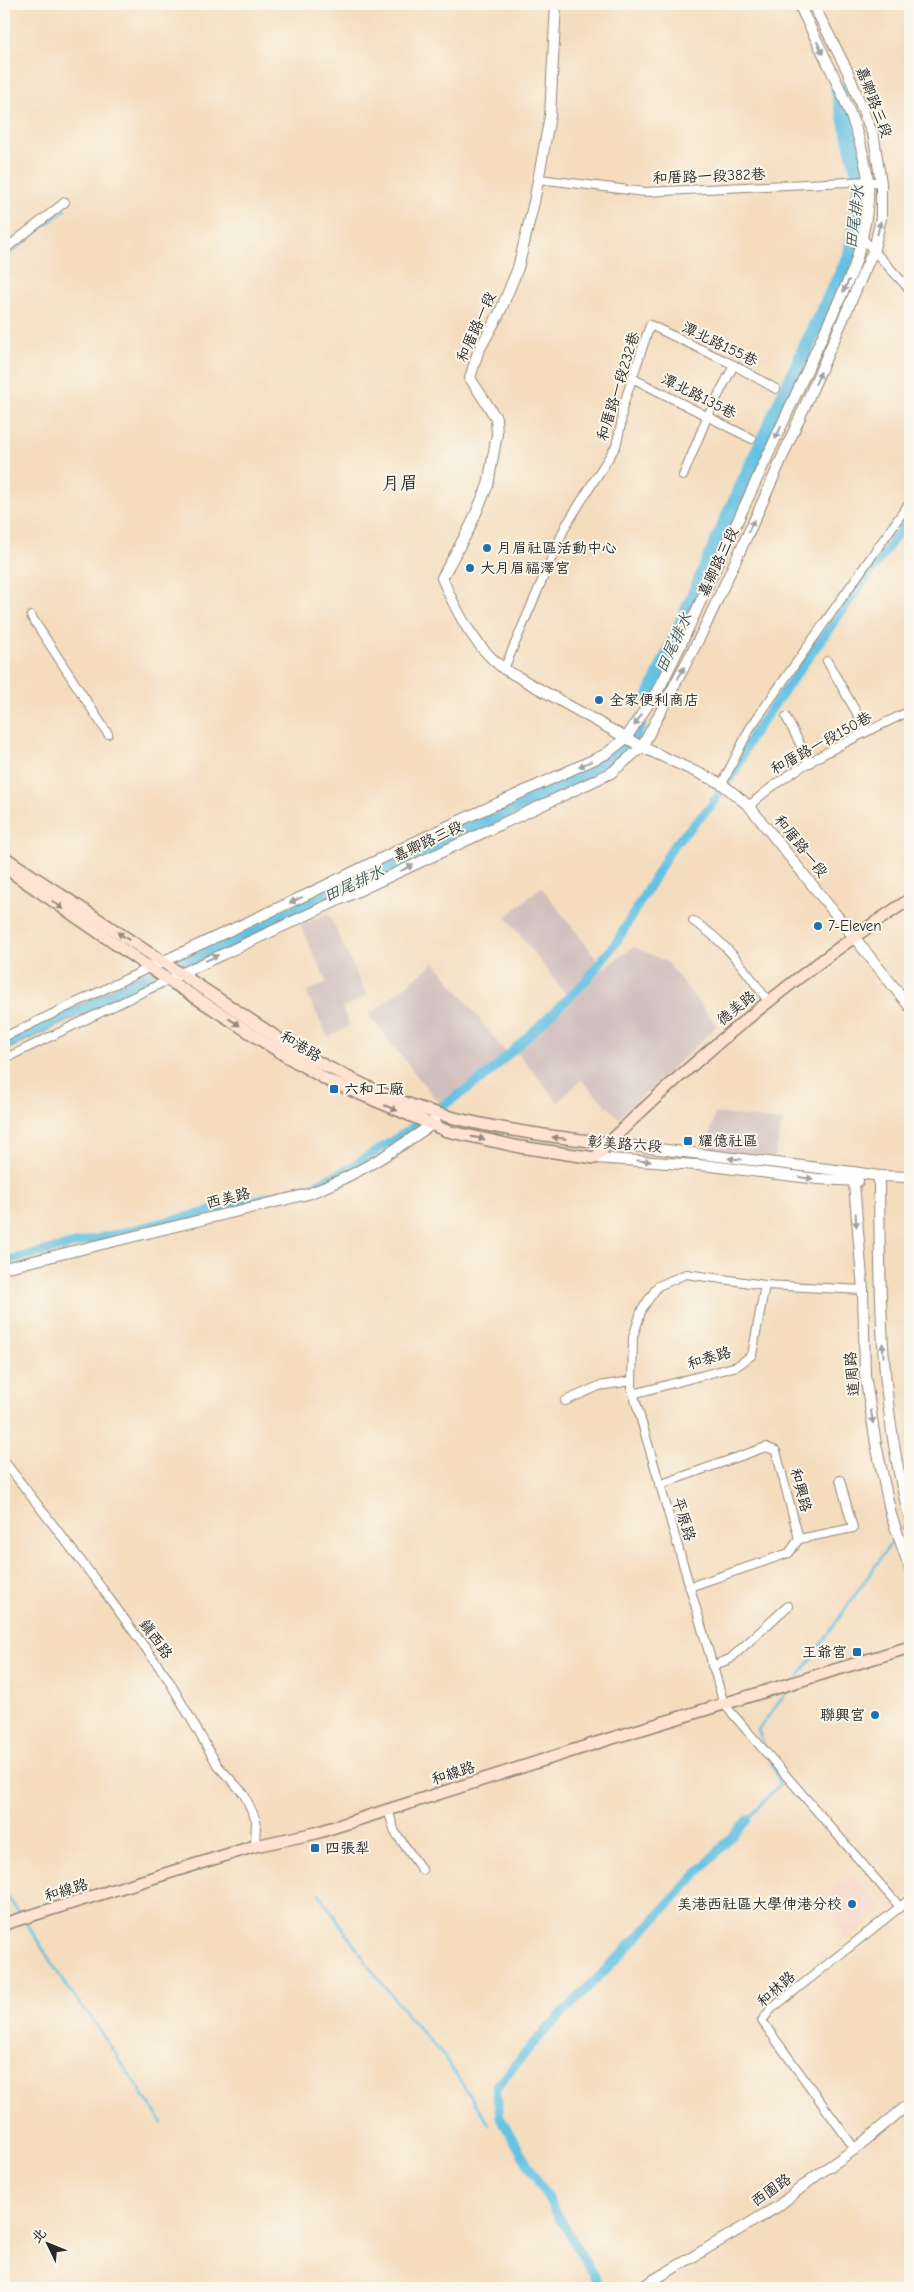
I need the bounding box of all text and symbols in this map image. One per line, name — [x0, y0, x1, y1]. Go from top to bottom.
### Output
one-way arrow — [816, 41, 824, 55]
street label: 嘉卿路三段 — [852, 64, 896, 140]
street label: 和厝路一段382巷 — [652, 165, 766, 187]
water label: 田尾排水 — [842, 183, 868, 250]
one-way arrow — [875, 220, 883, 235]
one-way arrow — [842, 278, 850, 293]
street label: 和厝路一段 — [453, 289, 499, 365]
street label: 潭北路155巷 — [679, 318, 761, 370]
street label: 和厝路一段232巷 — [593, 329, 643, 443]
street label: 潭北路135巷 — [659, 369, 739, 423]
one-way arrow — [814, 371, 822, 385]
one-way arrow — [774, 426, 782, 440]
district label: 月眉 — [382, 473, 418, 494]
one-way arrow — [748, 519, 756, 533]
street label: 嘉卿路三段 — [694, 524, 742, 600]
place label: 月眉社區活動中心 — [497, 539, 617, 557]
marker: 月眉社區活動中心 — [481, 542, 493, 554]
place label: 大月眉福澤宮 — [480, 559, 570, 577]
marker: 大月眉福澤宮 — [464, 562, 476, 574]
water label: 田尾排水 — [652, 609, 696, 676]
one-way arrow — [677, 665, 685, 680]
place label: 全家便利商店 — [609, 691, 699, 709]
marker: 全家便利商店 — [593, 694, 605, 706]
street label: 和厝路一段150巷 — [767, 708, 875, 778]
one-way arrow — [633, 714, 643, 727]
one-way arrow — [578, 759, 593, 768]
street label: 和厝路一段 — [770, 811, 832, 881]
street label: 嘉卿路三段 — [390, 817, 466, 865]
water label: 田尾排水 — [321, 862, 388, 906]
one-way arrow — [400, 863, 414, 871]
one-way arrow — [289, 896, 303, 904]
one-way arrow — [51, 900, 65, 910]
place label: 7-Eleven — [828, 917, 882, 935]
marker: 7-Eleven — [812, 920, 824, 932]
one-way arrow — [116, 931, 129, 941]
one-way arrow — [205, 954, 219, 962]
street label: 德美路 — [713, 987, 759, 1029]
one-way arrow — [227, 1017, 241, 1027]
street label: 和港路 — [277, 1027, 325, 1065]
place label: 六和工廠 — [344, 1080, 404, 1098]
marker: 六和工廠 — [328, 1083, 340, 1095]
one-way arrow — [384, 1105, 398, 1113]
street label: 彰美路六段 — [587, 1132, 663, 1156]
place label: 耀億社區 — [698, 1132, 758, 1150]
one-way arrow — [470, 1134, 485, 1142]
one-way arrow — [551, 1134, 567, 1142]
marker: 耀億社區 — [682, 1135, 694, 1147]
one-way arrow — [727, 1155, 743, 1163]
one-way arrow — [636, 1157, 652, 1165]
one-way arrow — [798, 1174, 814, 1182]
street label: 西美路 — [204, 1184, 252, 1212]
one-way arrow — [853, 1212, 861, 1228]
one-way arrow — [879, 1342, 887, 1358]
street label: 和泰路 — [685, 1343, 733, 1373]
street label: 道周路 — [841, 1351, 863, 1397]
one-way arrow — [868, 1409, 876, 1425]
street label: 和興路 — [786, 1466, 816, 1514]
street label: 平原路 — [669, 1495, 699, 1543]
street label: 鎮西路 — [135, 1616, 177, 1662]
place label: 王爺宮 — [802, 1643, 847, 1661]
marker: 王爺宮 — [851, 1646, 863, 1658]
place label: 聯興宮 — [820, 1706, 865, 1724]
marker: 聯興宮 — [869, 1709, 881, 1721]
street label: 和線路 — [429, 1757, 477, 1789]
place label: 四張犁 — [325, 1839, 370, 1857]
marker: 四張犁 — [309, 1842, 321, 1854]
street label: 和線路 — [42, 1875, 90, 1905]
place label: 美港西社區大學伸港分校 — [677, 1895, 842, 1913]
marker: 美港西社區大學伸港分校 — [846, 1898, 858, 1910]
street label: 和林路 — [753, 1967, 799, 2011]
street label: 西園路 — [747, 2170, 795, 2210]
north arrow — [22, 2220, 72, 2270]
text: 北 — [28, 2225, 50, 2246]

